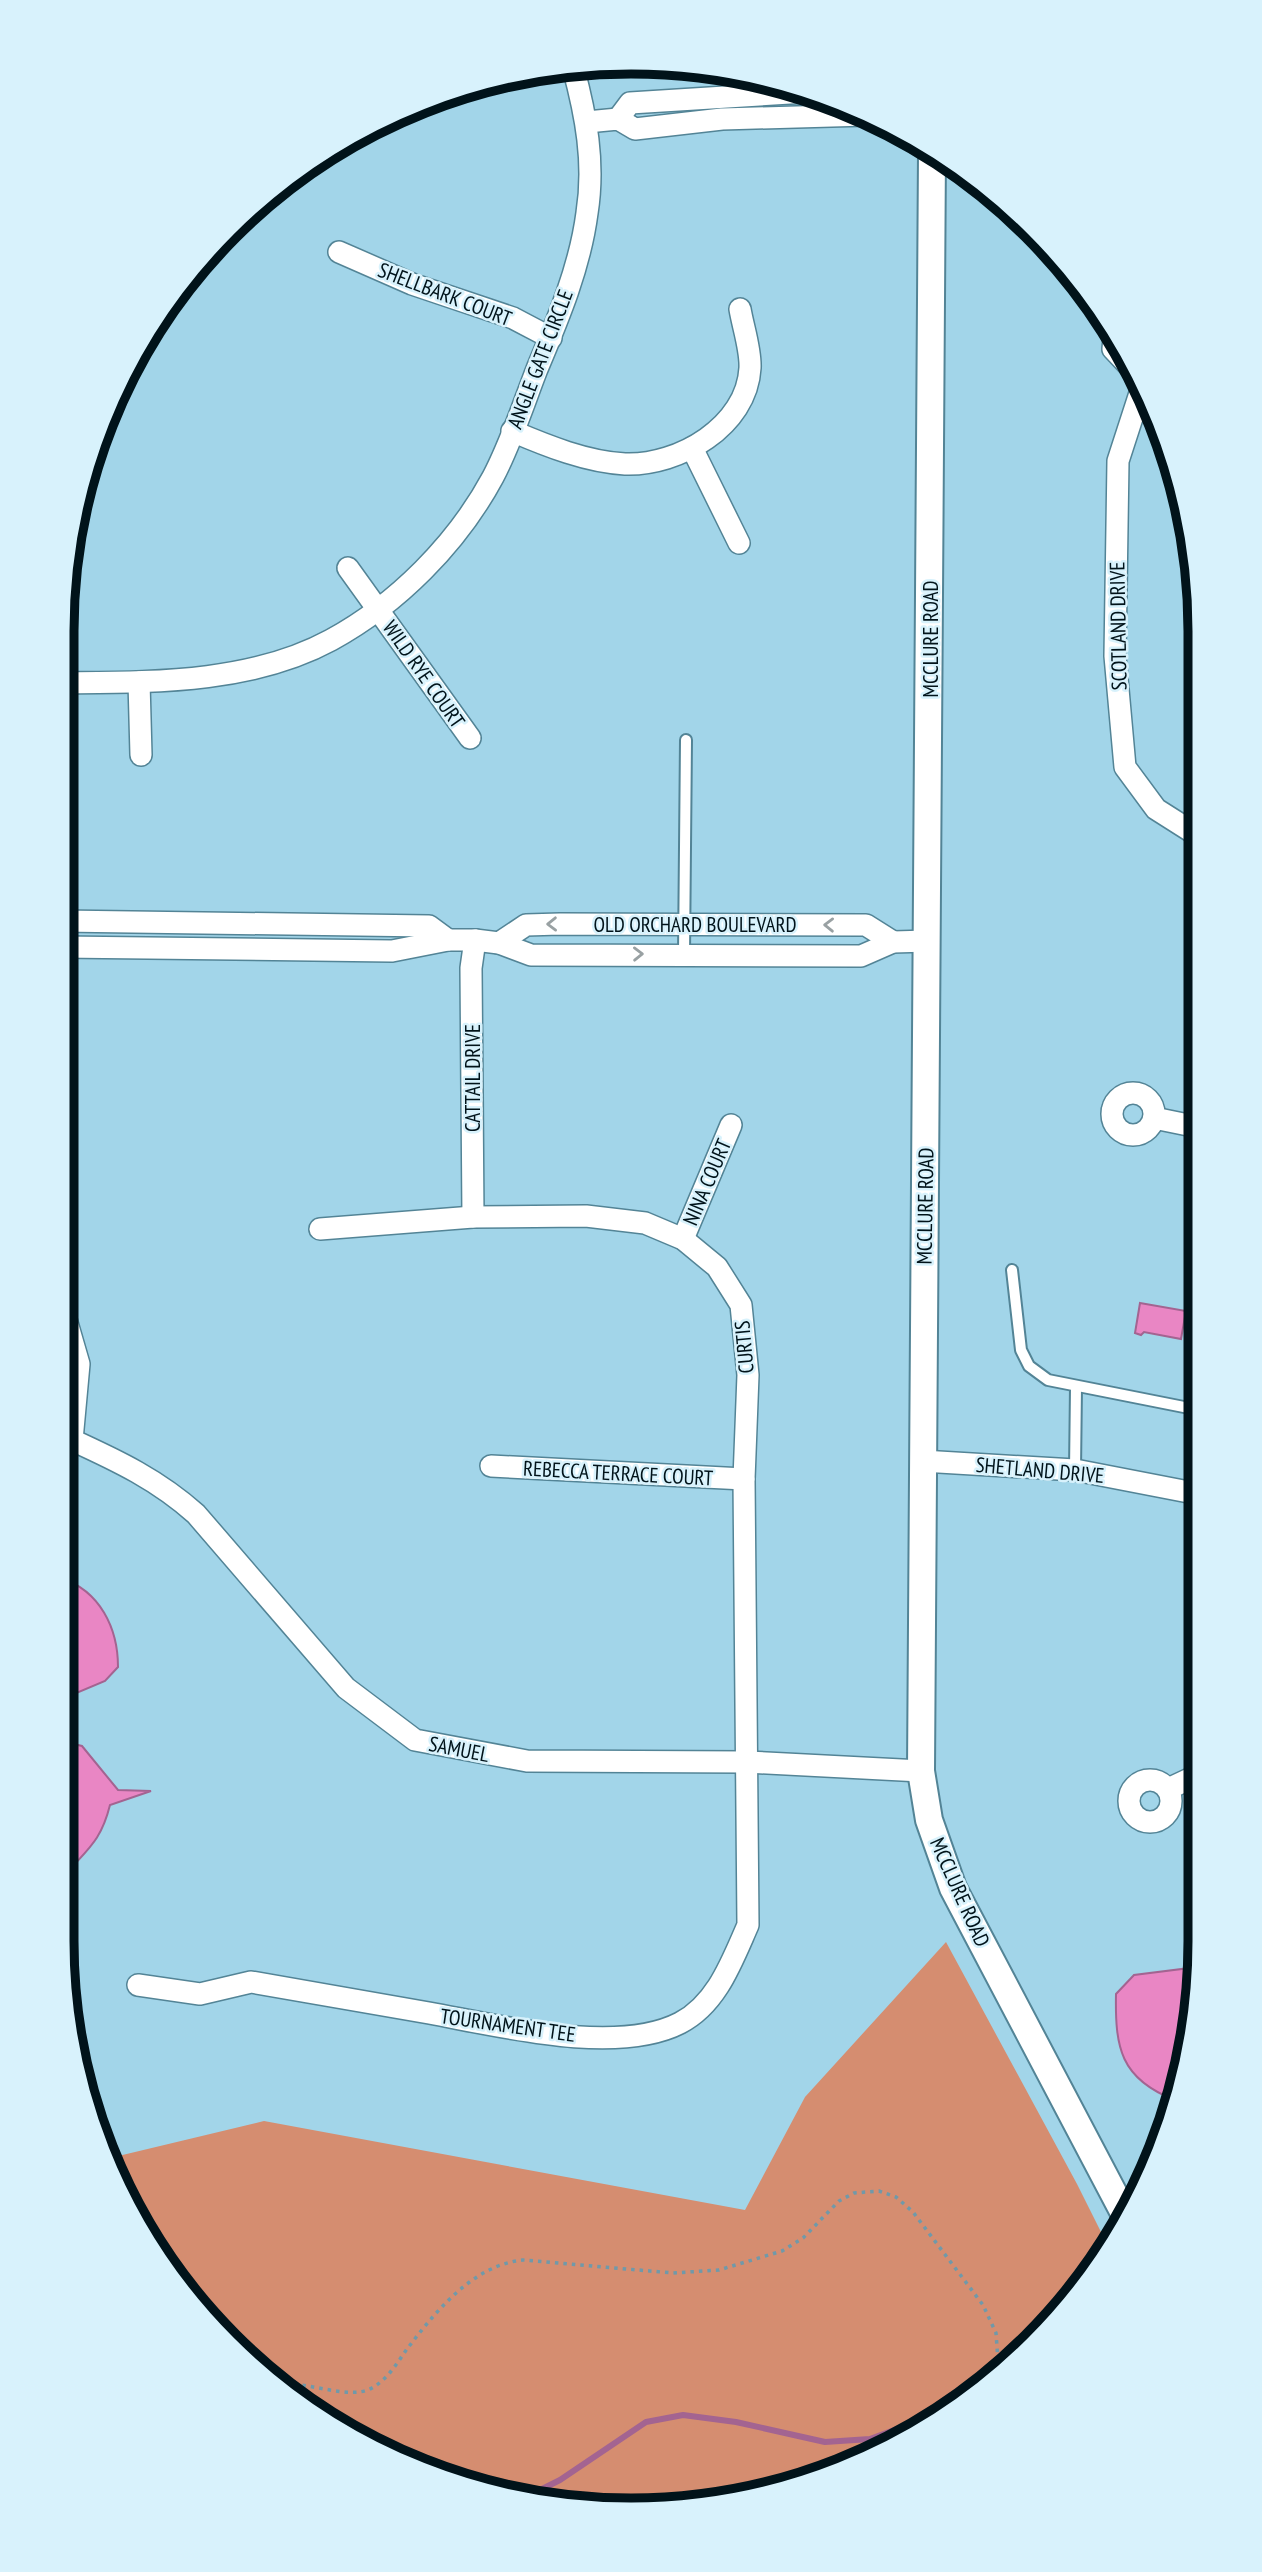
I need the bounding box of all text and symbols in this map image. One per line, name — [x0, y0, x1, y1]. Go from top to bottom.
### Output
street label: SHELLBARK COURT — [374, 256, 516, 332]
street label: ANGLE GATE CIRCLE — [501, 286, 579, 432]
street label: SCOTLAND DRIVE — [1103, 561, 1133, 691]
street label: MCCLURE ROAD — [917, 581, 944, 697]
street label: WILD RYE COURT — [377, 615, 471, 734]
street label: OLD ORCHARD BOULEVARD — [593, 911, 797, 938]
one-way arrow — [547, 916, 557, 932]
one-way arrow — [823, 917, 834, 933]
one-way arrow — [634, 946, 644, 962]
street label: CATTAIL DRIVE — [459, 1024, 486, 1132]
street label: NINA COURT — [677, 1134, 737, 1229]
street label: MCCLURE ROAD — [910, 1147, 940, 1265]
street label: CURTIS — [728, 1319, 760, 1375]
street label: SHETLAND DRIVE — [975, 1451, 1105, 1489]
street label: REBECCA TERRACE COURT — [522, 1455, 714, 1491]
street label: SAMUEL — [426, 1730, 492, 1768]
street label: MCCLURE ROAD — [924, 1833, 996, 1951]
street label: TOURNAMENT TEE — [439, 2002, 577, 2048]

